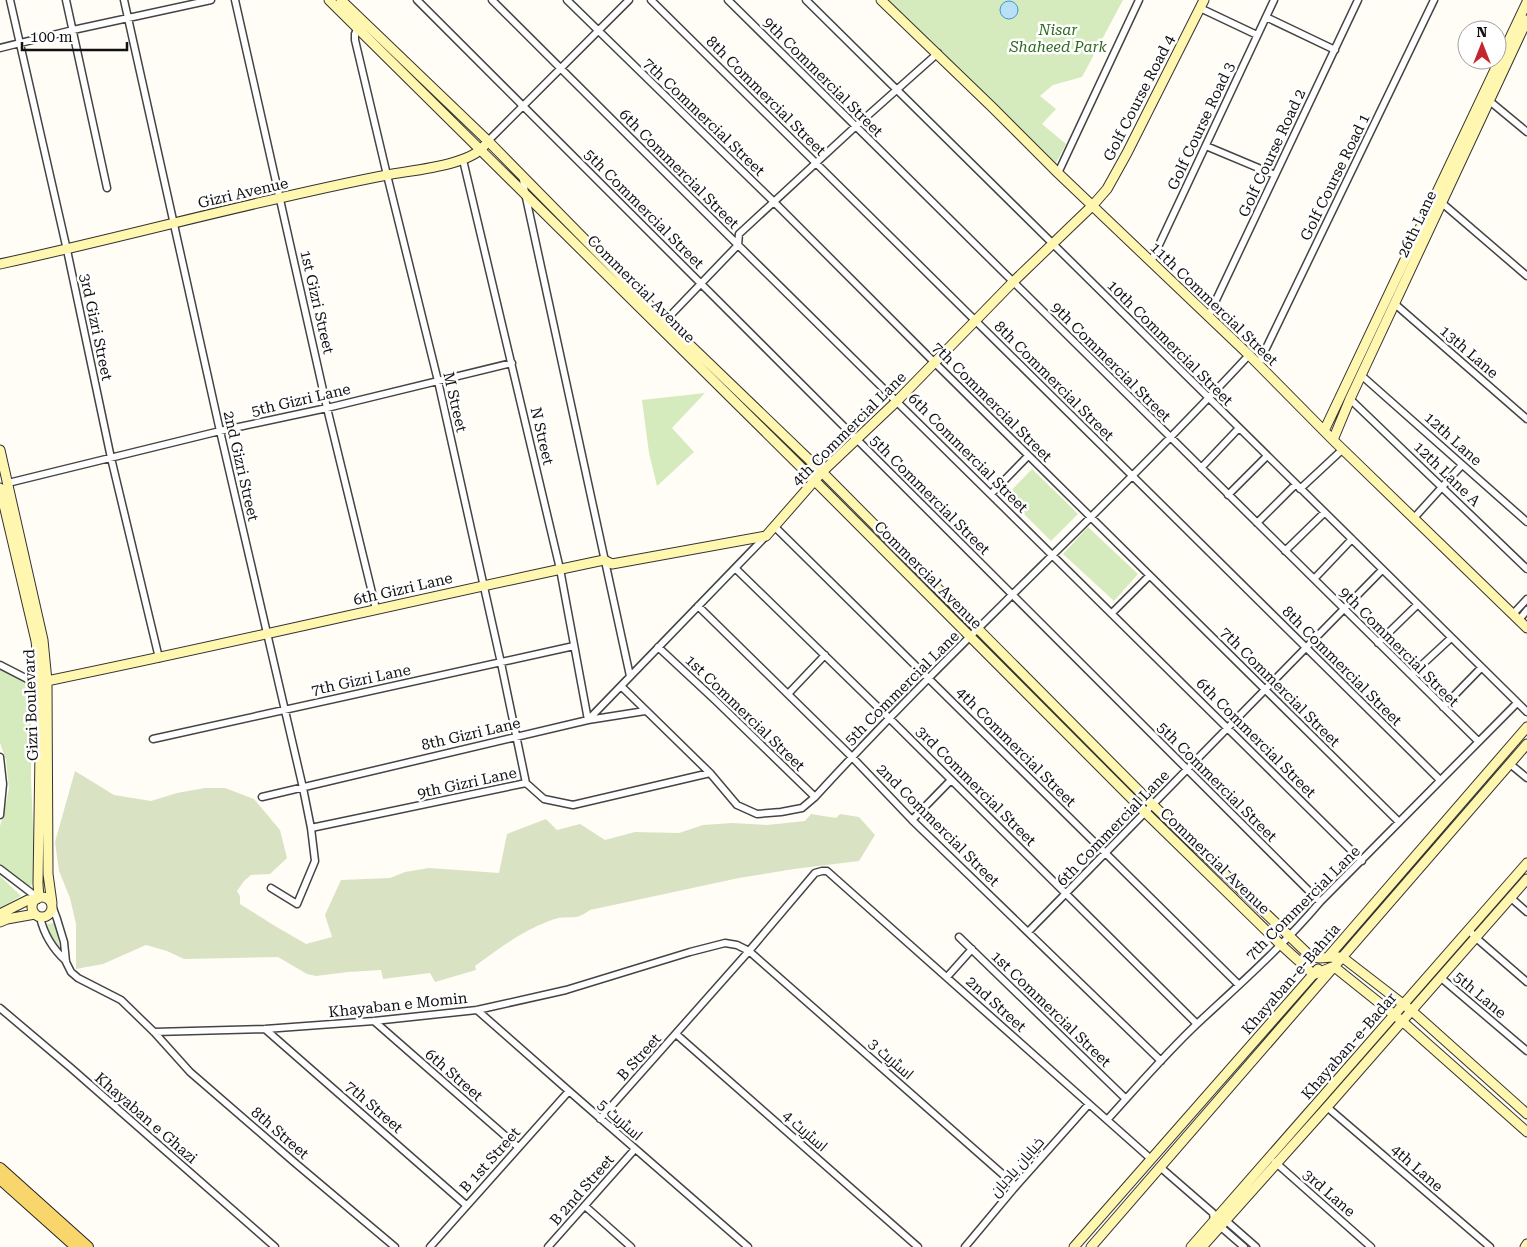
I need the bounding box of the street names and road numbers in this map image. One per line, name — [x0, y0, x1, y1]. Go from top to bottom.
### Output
street label: 9th Commercial Street — [759, 13, 887, 141]
street label: Golf Course Road 4 — [1099, 31, 1179, 164]
street label: 8th Commercial Street — [702, 32, 830, 160]
street label: 7th Commercial Street — [640, 54, 769, 180]
street label: Golf Course Road 3 — [1163, 59, 1239, 193]
street label: Golf Course Road 2 — [1234, 86, 1310, 220]
street label: 6th Commercial Street — [615, 105, 743, 233]
street label: Golf Course Road 1 — [1296, 111, 1374, 243]
street label: 5th Commercial Street — [580, 145, 708, 273]
street label: Gizri Avenue — [196, 174, 290, 212]
street label: 26th Lane — [1394, 188, 1440, 260]
street label: Commercial Avenue — [583, 231, 699, 347]
street label: 11th Commercial Street — [1147, 238, 1282, 370]
street label: 1st Gizri Street — [296, 248, 338, 356]
street label: 3rd Gizri Street — [76, 272, 116, 383]
street label: 10th Commercial Street — [1103, 276, 1237, 410]
street label: 9th Commercial Street — [1047, 298, 1175, 426]
street label: 8th Commercial Street — [990, 317, 1118, 445]
street label: 13th Lane — [1436, 322, 1502, 382]
street label: 7th Commercial Street — [928, 338, 1056, 466]
street label: 4th Commercial Lane — [788, 368, 910, 490]
street label: M Street — [439, 370, 471, 434]
street label: 5th Gizri Lane — [250, 380, 352, 420]
street label: 6th Commercial Street — [904, 389, 1032, 517]
street label: N Street — [527, 405, 557, 467]
street label: 12th Lane — [1420, 408, 1486, 470]
street label: 2nd Gizri Street — [220, 409, 263, 523]
street label: 5th Commercial Street — [866, 431, 994, 559]
street label: 12th Lane A — [1410, 438, 1484, 511]
street label: Commercial Avenue — [870, 517, 986, 633]
street label: 6th Gizri Lane — [352, 569, 454, 609]
street label: 9th Commercial Street — [1335, 583, 1463, 711]
street label: 8th Commercial Street — [1278, 602, 1406, 730]
street label: 7th Commercial Street — [1216, 623, 1344, 751]
street label: 5th Commercial Lane — [841, 627, 963, 749]
street label: Gizri Boulevard — [20, 648, 42, 761]
street label: 1st Commercial Street — [681, 651, 809, 775]
street label: 7th Gizri Lane — [310, 661, 412, 699]
street label: 6th Commercial Street — [1192, 674, 1320, 802]
street label: 4th Commercial Street — [952, 683, 1080, 811]
street label: 8th Gizri Lane — [420, 714, 522, 754]
street label: 5th Commercial Street — [1153, 718, 1281, 846]
street label: 3rd Commercial Street — [912, 722, 1040, 850]
street label: 2nd Commercial Street — [873, 760, 1003, 890]
street label: 9th Gizri Lane — [416, 764, 518, 802]
street label: 6th Commercial Lane — [1053, 766, 1173, 890]
street label: Commercial Avenue — [1157, 804, 1273, 918]
street label: 7th Commercial Lane — [1242, 842, 1364, 964]
street label: Khayaban-e-Bahria — [1238, 920, 1344, 1038]
street label: 1st Commercial Street — [987, 947, 1115, 1071]
street label: 5th Lane — [1450, 968, 1510, 1022]
street label: 2nd Street — [962, 972, 1030, 1036]
street label: Khayaban e Momin — [328, 989, 469, 1021]
street label: Khayaban-e-Badar — [1298, 989, 1400, 1103]
street label: B Street — [613, 1030, 665, 1084]
street label: اسٹریٹ 3 — [865, 1035, 917, 1083]
street label: 6th Street — [421, 1045, 487, 1105]
street label: Khayaban e Ghazi — [91, 1069, 201, 1167]
street label: 7th Street — [341, 1077, 407, 1137]
street label: اسٹریٹ 5 — [594, 1096, 646, 1144]
street label: 8th Street — [247, 1103, 313, 1163]
street label: اسٹریٹ 4 — [779, 1107, 831, 1155]
street label: B 1st Street — [456, 1123, 524, 1196]
street label: خیابان بادبان — [986, 1133, 1049, 1201]
street label: 4th Lane — [1387, 1141, 1447, 1195]
street label: B 2nd Street — [546, 1150, 618, 1229]
street label: 3rd Lane — [1299, 1165, 1359, 1221]

